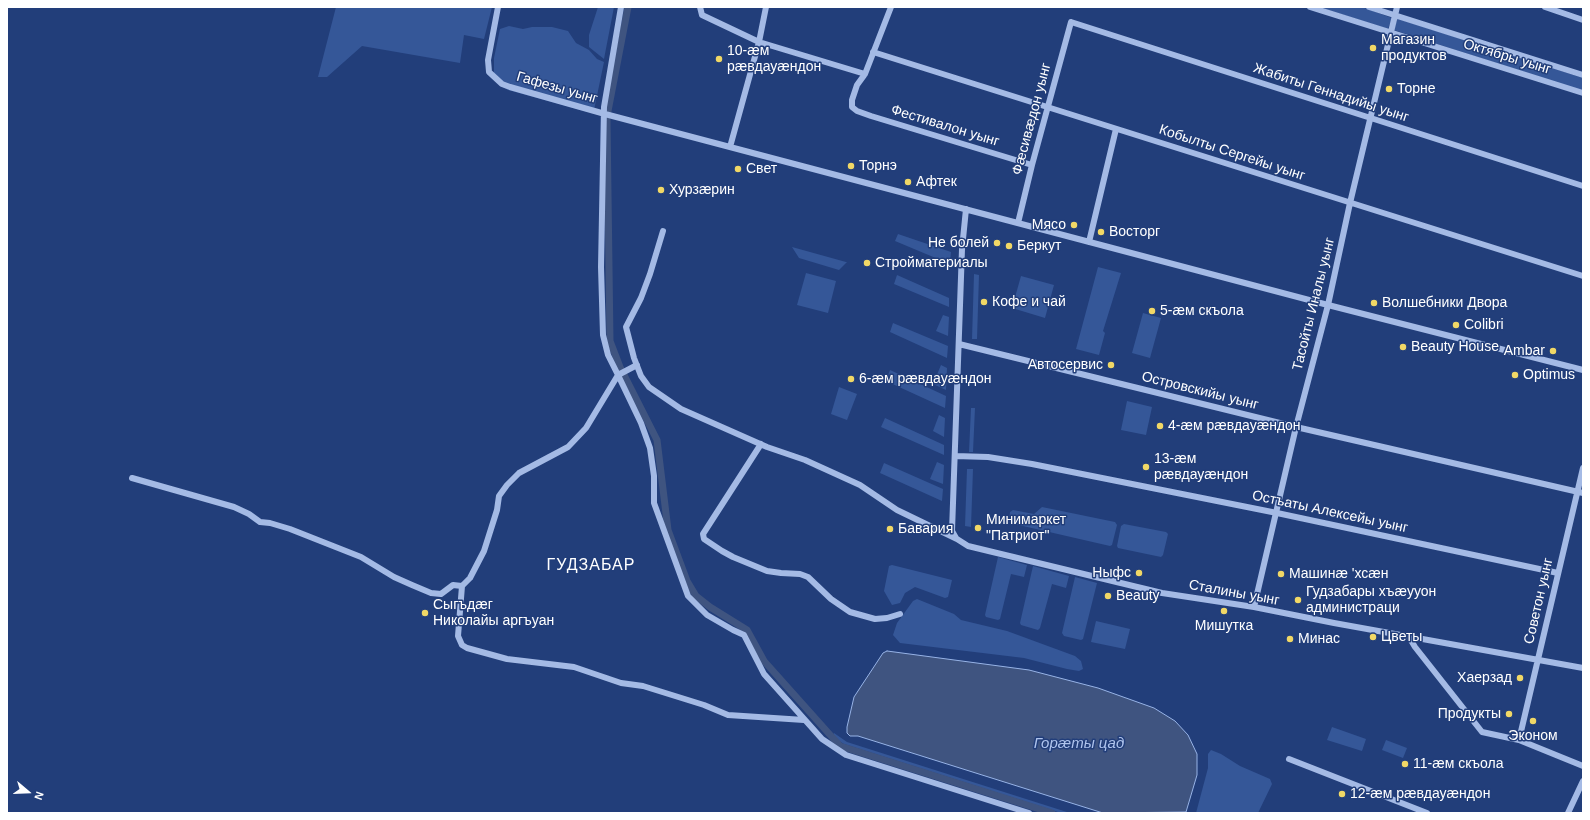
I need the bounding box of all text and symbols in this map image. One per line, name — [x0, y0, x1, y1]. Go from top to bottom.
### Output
place label: Магазин продуктов — [1381, 32, 1447, 64]
street label: Октябры уынг — [1461, 36, 1553, 78]
place label: 10-æм рӕвдауӕндон — [727, 43, 821, 76]
marker: Магазин продуктов — [1368, 43, 1378, 53]
marker: 10-æм рӕвдауӕндон — [714, 54, 724, 64]
street label: Жабиты Геннадийы уынг — [1251, 60, 1411, 126]
street label: Фæсивæдон уынг — [1009, 61, 1055, 177]
street label: Гафезы уынг — [514, 68, 600, 108]
place label: Торне — [1397, 81, 1436, 97]
marker: Торне — [1384, 84, 1394, 94]
street label: Фестивалон уынг — [889, 102, 1001, 150]
street label: Кобылты Сергейы уынг — [1157, 121, 1307, 185]
place label: Торнэ — [859, 158, 897, 174]
place label: Свет — [746, 161, 777, 177]
marker: Торнэ — [846, 161, 856, 171]
marker: Свет — [733, 164, 743, 174]
place label: Афтек — [916, 174, 957, 190]
marker: Афтек — [903, 177, 913, 187]
place label: Хурзæрин — [669, 182, 735, 198]
marker: Хурзæрин — [656, 185, 666, 195]
place label: Мясо — [1032, 217, 1066, 233]
marker: Мясо — [1069, 220, 1079, 230]
place label: Восторг — [1109, 224, 1160, 240]
marker: Восторг — [1096, 227, 1106, 237]
place label: Не болей — [928, 235, 989, 251]
street label: Тасойты Иналы уынг — [1289, 236, 1339, 372]
marker: Не болей — [992, 238, 1002, 248]
place label: Беркут — [1017, 238, 1061, 254]
marker: Беркут — [1004, 241, 1014, 251]
place label: Стройматериалы — [875, 255, 988, 271]
marker: Стройматериалы — [862, 258, 872, 268]
place label: Кофе и чай — [992, 294, 1066, 310]
place label: Волшебники Двора — [1382, 295, 1507, 311]
marker: Кофе и чай — [979, 297, 989, 307]
marker: Волшебники Двора — [1369, 298, 1379, 308]
place label: 5-æм скъола — [1160, 303, 1244, 319]
marker: 5-æм скъола — [1147, 306, 1157, 316]
place label: Colibri — [1464, 317, 1504, 333]
marker: Colibri — [1451, 320, 1461, 330]
place label: Beauty House — [1411, 339, 1499, 355]
marker: Beauty House — [1398, 342, 1408, 352]
place label: Ambar — [1504, 343, 1545, 359]
marker: Ambar — [1548, 346, 1558, 356]
place label: Автосервис — [1028, 357, 1103, 373]
marker: Автосервис — [1106, 360, 1116, 370]
place label: Optimus — [1523, 367, 1575, 383]
street label: Островскийы уынг — [1140, 368, 1260, 414]
marker: Optimus — [1510, 370, 1520, 380]
place label: 6-æм рӕвдауӕндон — [859, 371, 992, 387]
marker: 6-æм рӕвдауӕндон — [846, 374, 856, 384]
place label: 4-æм рӕвдауӕндон — [1168, 418, 1301, 434]
marker: 4-æм рӕвдауӕндон — [1155, 421, 1165, 431]
place label: 13-æм рӕвдауӕндон — [1154, 451, 1248, 484]
marker: 13-æм рӕвдауӕндон — [1141, 462, 1151, 472]
street label: Остъаты Алексейы уынг — [1251, 487, 1409, 537]
place label: Минимаркет "Патриот" — [986, 512, 1066, 544]
place label: Бавария — [898, 521, 953, 537]
marker: Минимаркет "Патриот" — [973, 523, 983, 533]
marker: Бавария — [885, 524, 895, 534]
district label: ГУДЗАБАР — [547, 556, 635, 576]
street label: Советон уынг — [1521, 556, 1557, 646]
place label: Ныфс — [1092, 565, 1131, 581]
place label: Машинæ 'хсæн — [1289, 566, 1388, 582]
marker: Ныфс — [1134, 568, 1144, 578]
marker: Машинæ 'хсæн — [1276, 569, 1286, 579]
street label: Сталины уынг — [1187, 577, 1281, 609]
place label: Гудзабары хъæууон администраци — [1306, 584, 1436, 616]
place label: Beauty — [1116, 588, 1160, 604]
marker: Beauty — [1103, 591, 1113, 601]
marker: Гудзабары хъæууон администраци — [1293, 595, 1303, 605]
place label: Сыгъдæг Николайы аргъуан — [433, 597, 554, 630]
marker: Мишутка — [1219, 606, 1229, 616]
marker: Сыгъдæг Николайы аргъуан — [420, 608, 430, 618]
place label: Мишутка — [1195, 618, 1253, 634]
place label: Цветы — [1381, 629, 1422, 645]
place label: Минас — [1298, 631, 1340, 647]
marker: Цветы — [1368, 632, 1378, 642]
marker: Минас — [1285, 634, 1295, 644]
place label: Хаерзад — [1457, 670, 1512, 686]
marker: Хаерзад — [1515, 673, 1525, 683]
place label: Продукты — [1438, 706, 1501, 722]
marker: Продукты — [1504, 709, 1514, 719]
marker: Эконом — [1528, 716, 1538, 726]
place label: Эконом — [1508, 728, 1558, 744]
water label: Горӕты цад — [1034, 735, 1124, 753]
place label: 11-æм скъола — [1413, 756, 1503, 772]
marker: 11-æм скъола — [1400, 759, 1410, 769]
north arrow — [8, 772, 48, 812]
place label: 12-æм рӕвдауӕндон — [1350, 786, 1490, 802]
marker: 12-æм рӕвдауӕндон — [1337, 789, 1347, 799]
text: N — [32, 790, 46, 802]

